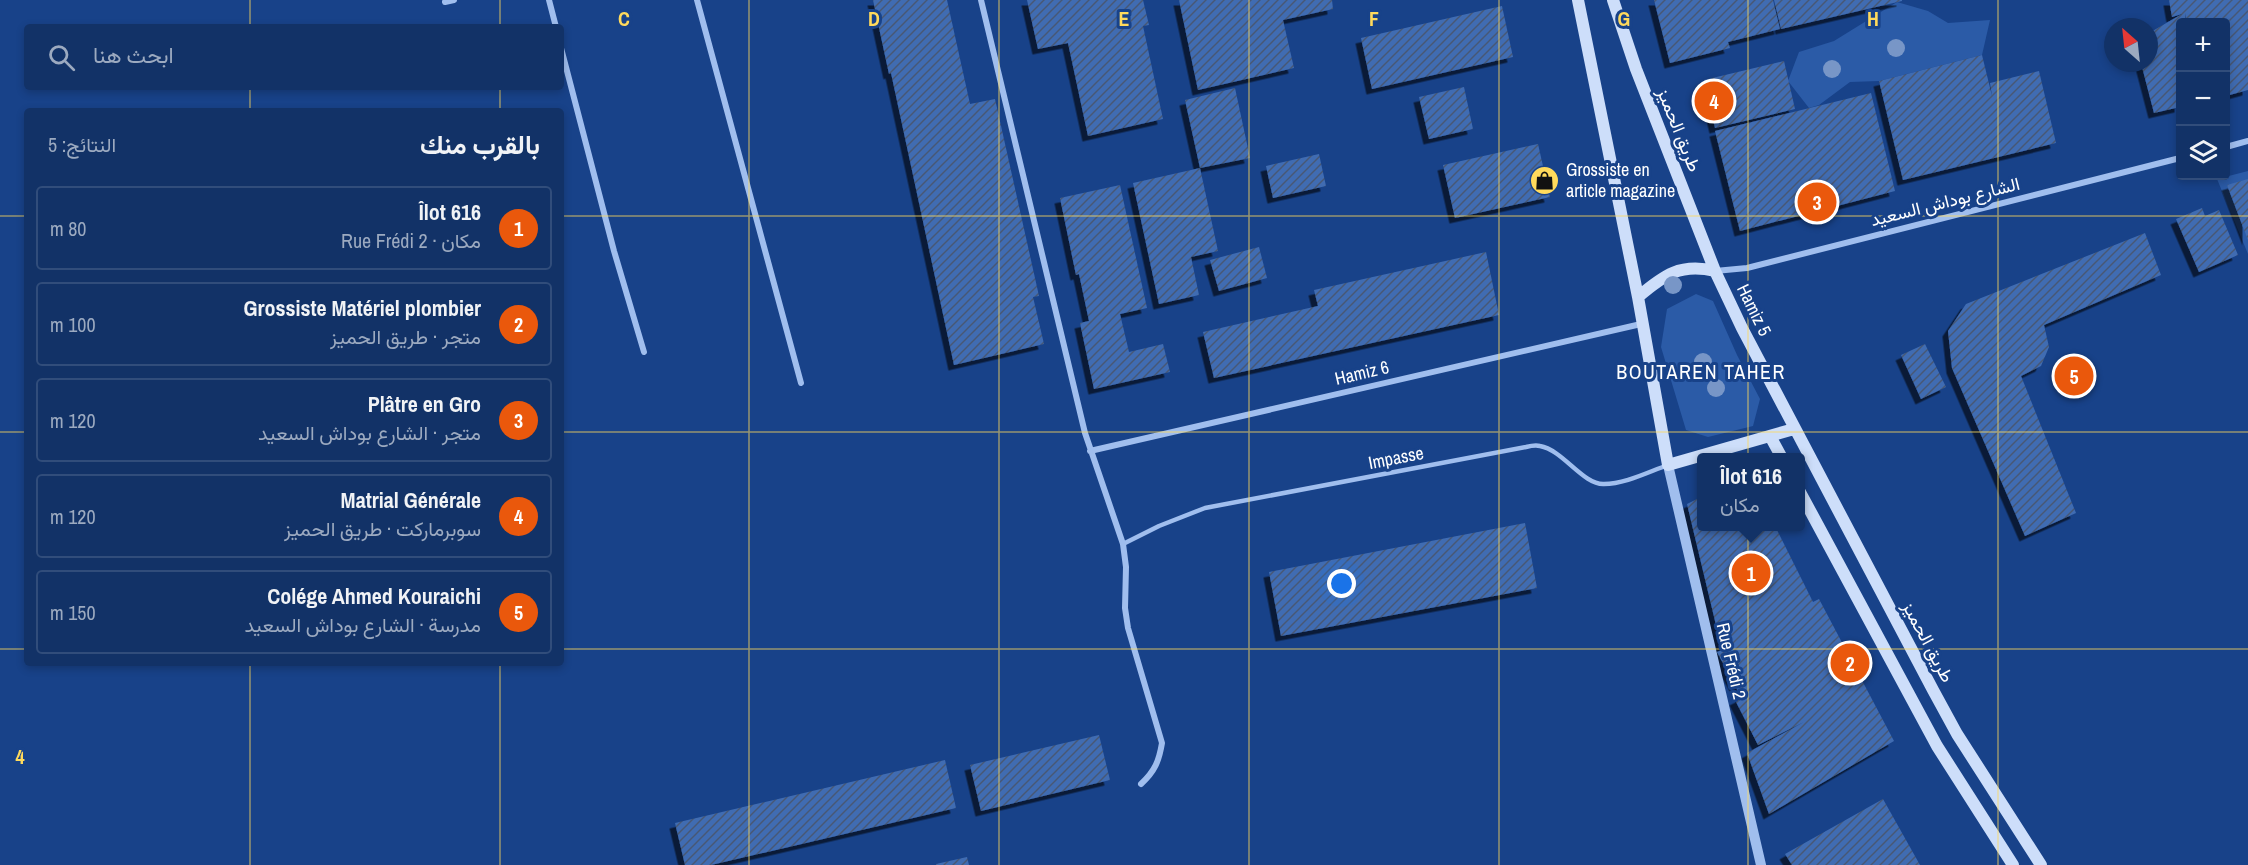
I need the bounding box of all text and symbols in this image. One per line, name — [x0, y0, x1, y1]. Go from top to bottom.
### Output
text: C — [618, 5, 630, 32]
text: D — [868, 5, 880, 32]
text: E — [1119, 5, 1130, 32]
text: F — [1369, 5, 1379, 32]
text: G — [1618, 5, 1630, 32]
text: H — [1867, 5, 1879, 32]
north arrow — [2104, 18, 2158, 72]
map controls — [2176, 18, 2230, 180]
button: + — [2176, 18, 2230, 72]
search box — [24, 24, 564, 90]
text: ابحث هنا — [93, 40, 174, 70]
icon: search — [45, 41, 78, 74]
button: − — [2176, 72, 2230, 126]
pin: 4 — [1694, 78, 1734, 124]
street label: طريق الحميز — [1651, 83, 1708, 175]
button: layers — [2176, 126, 2230, 180]
text: بالقرب منك — [420, 127, 540, 162]
text: النتائج: 5 — [48, 131, 116, 158]
place label: Grossiste en article magazine — [1566, 157, 1675, 203]
shop icon: Grossiste en article magazine — [1529, 164, 1561, 196]
street label: الشارع بوداش السعيد — [1868, 171, 2022, 232]
pin: 3 — [1798, 180, 1836, 224]
text: Îlot 616 — [419, 197, 481, 227]
text: 80 m — [50, 215, 86, 242]
text: 1 — [514, 215, 523, 242]
text: مكان · Rue Frédi 2 — [341, 227, 481, 254]
street label: Hamiz 5 — [1731, 280, 1778, 340]
text: Grossiste Matériel plombier — [243, 293, 481, 323]
text: 100 m — [50, 311, 96, 338]
text: 2 — [514, 311, 523, 338]
text: متجر · طريق الحميز — [330, 323, 481, 350]
street label: Hamiz 6 — [1332, 354, 1391, 391]
pin: 5 — [2054, 354, 2094, 398]
district label: BOUTAREN TAHER — [1616, 358, 1786, 385]
text: Plâtre en Gro — [368, 389, 481, 419]
text: 120 m — [50, 407, 96, 434]
text: 3 — [514, 407, 523, 434]
text: متجر · الشارع بوداش السعيد — [258, 419, 481, 446]
street label: Impasse — [1366, 440, 1426, 475]
popup — [1697, 453, 1805, 531]
text: Îlot 616 — [1720, 461, 1782, 491]
text: Matrial Générale — [341, 485, 481, 515]
text: مكان — [1720, 491, 1760, 518]
text: 120 m — [50, 503, 96, 530]
text: 4 — [514, 503, 523, 530]
text: سوبرماركت · طريق الحميز — [284, 515, 481, 542]
pin: 1 — [1732, 550, 1770, 596]
your location — [1327, 569, 1356, 598]
text: Colége Ahmed Kouraichi — [267, 581, 481, 611]
street label: طريق الحميز — [1896, 596, 1960, 687]
text: 150 m — [50, 599, 96, 626]
text: 5 — [514, 599, 523, 626]
text: مدرسة · الشارع بوداش السعيد — [244, 611, 481, 638]
street label: Rue Frédi 2 — [1711, 620, 1752, 702]
pin: 2 — [1830, 640, 1870, 686]
text: 4 — [15, 743, 25, 770]

